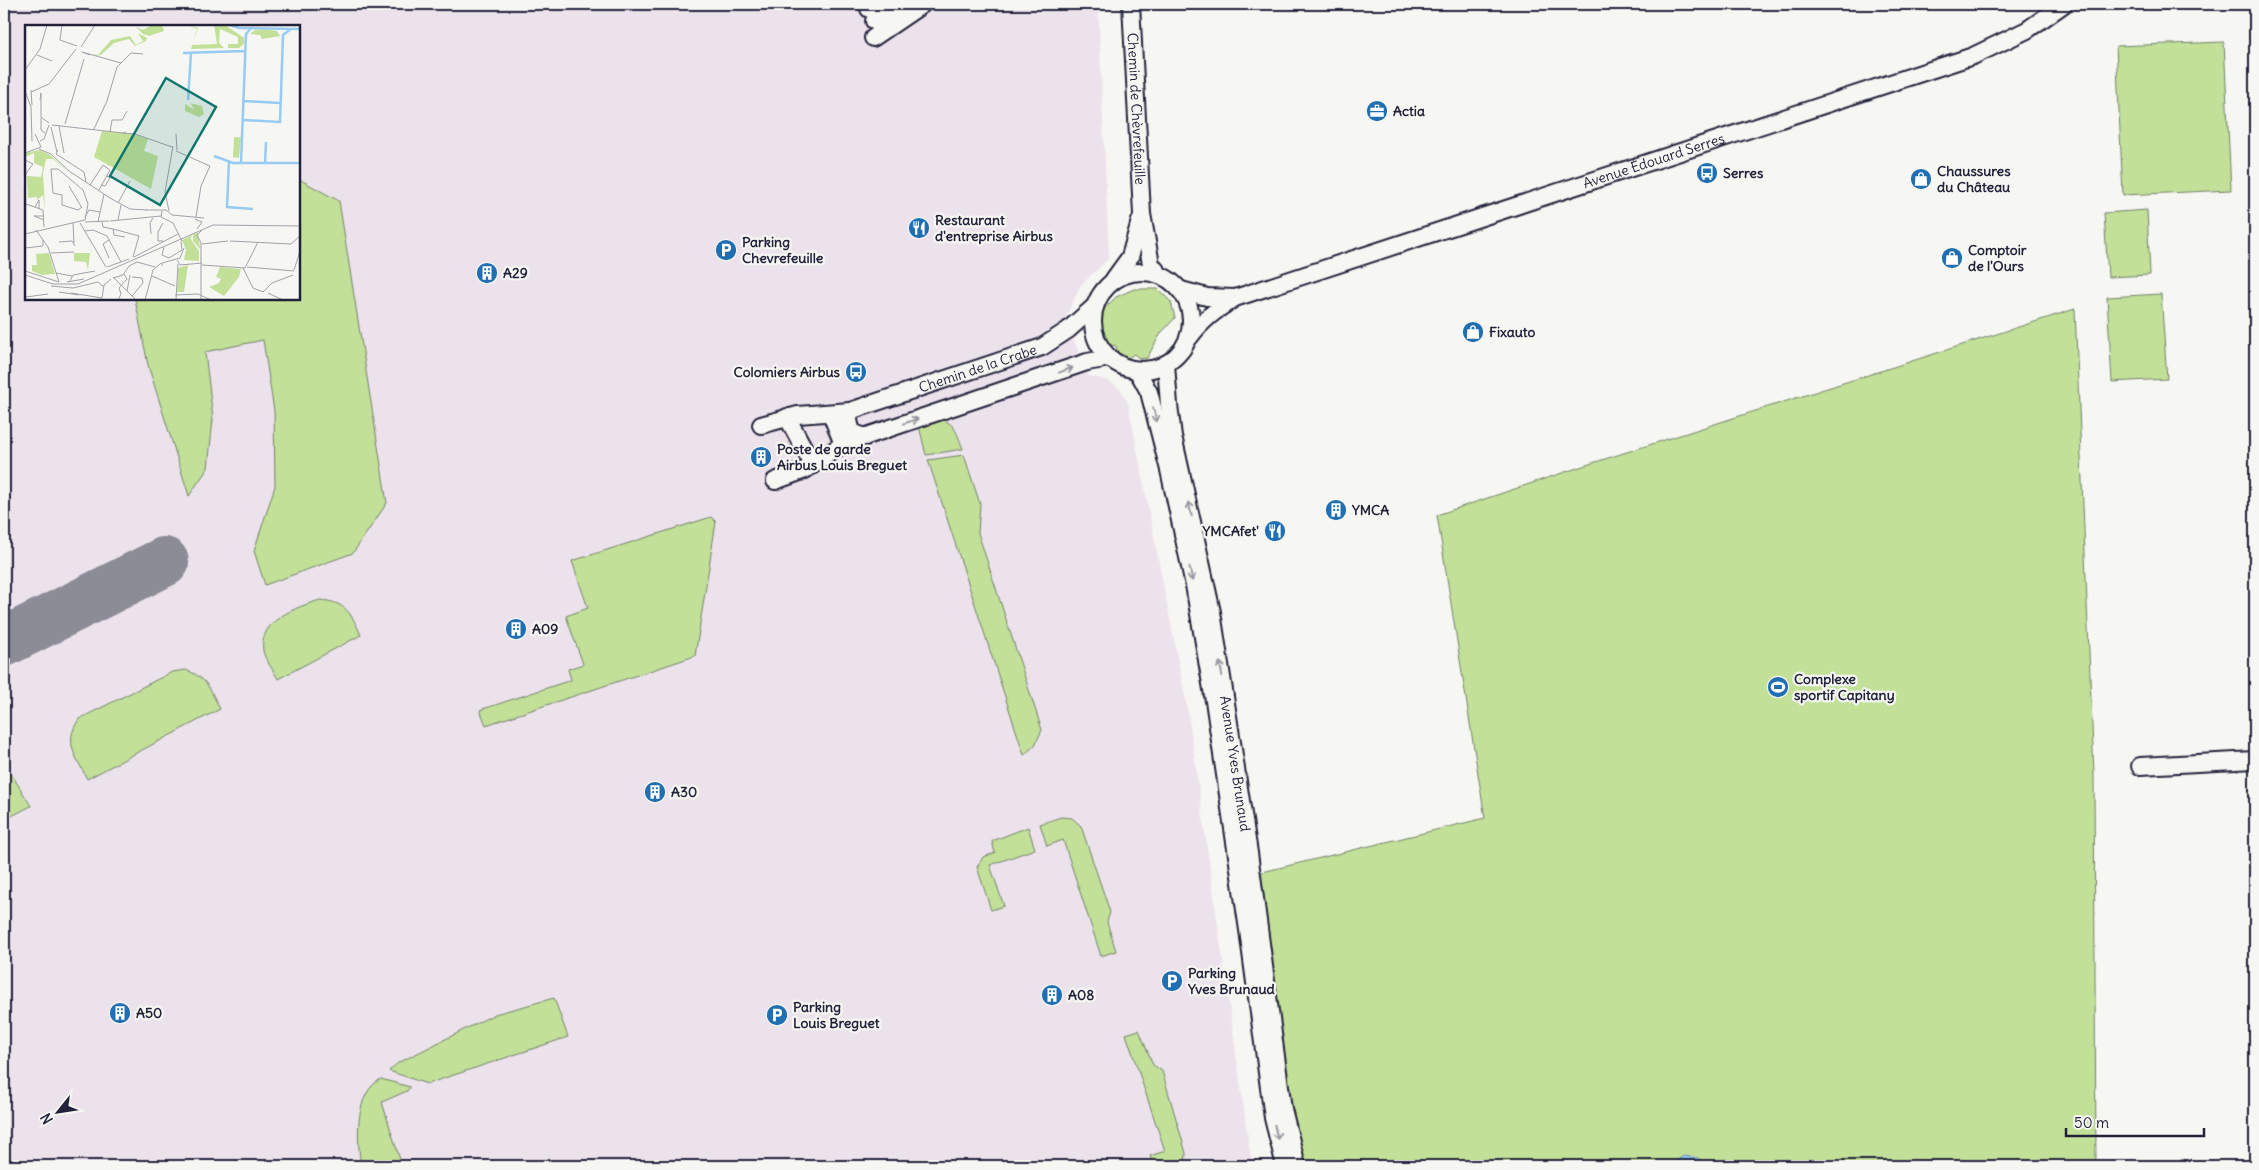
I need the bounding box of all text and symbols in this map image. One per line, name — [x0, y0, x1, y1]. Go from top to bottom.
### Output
inset map — [25, 25, 300, 300]
street label: Chemin de Chèvrefeuille — [1124, 32, 1149, 185]
office icon: Actia — [1365, 99, 1389, 123]
place label: Actia — [1393, 102, 1425, 120]
street label: Avenue Édouard Serres — [1581, 129, 1727, 192]
bus stop icon: Serres — [1695, 161, 1719, 185]
place label: Chaussures du Château — [1937, 162, 2011, 196]
place label: Serres — [1723, 164, 1764, 182]
shop icon: Chaussures du Château — [1909, 167, 1933, 191]
place label: Restaurant d'entreprise Airbus — [935, 211, 1053, 245]
restaurant icon: Restaurant d'entreprise Airbus — [907, 216, 931, 240]
place label: Parking Chevrefeuille — [742, 233, 824, 267]
parking icon: Parking Chevrefeuille — [714, 238, 738, 262]
place label: Comptoir de l'Ours — [1968, 241, 2027, 275]
shop icon: Comptoir de l'Ours — [1940, 246, 1964, 270]
building icon: A29 — [475, 261, 499, 285]
place label: A29 — [503, 264, 528, 282]
shop icon: Fixauto — [1461, 320, 1485, 344]
place label: Fixauto — [1489, 323, 1536, 341]
street label: Chemin de la Crabe — [916, 340, 1039, 396]
bus stop icon: Colomiers Airbus — [844, 360, 868, 384]
place label: Colomiers Airbus — [734, 363, 841, 381]
one-way arrow — [1057, 365, 1073, 374]
one-way arrow — [1150, 407, 1160, 423]
one-way arrow — [903, 416, 919, 426]
place label: Poste de garde Airbus Louis Breguet — [777, 440, 907, 474]
building icon: Poste de garde Airbus Louis Breguet — [749, 445, 773, 469]
building icon: YMCA — [1324, 498, 1348, 522]
place label: YMCA — [1351, 501, 1389, 519]
one-way arrow — [1185, 502, 1194, 518]
restaurant icon: YMCAfet' — [1263, 519, 1287, 543]
place label: YMCAfet' — [1202, 522, 1259, 540]
one-way arrow — [1187, 565, 1196, 581]
building icon: A09 — [504, 617, 528, 641]
place label: A09 — [532, 620, 558, 638]
one-way arrow — [1216, 661, 1226, 677]
place label: Complexe sportif Capitany — [1794, 670, 1895, 704]
sports icon: Complexe sportif Capitany — [1766, 675, 1790, 699]
street label: Avenue Yves Brunaud — [1216, 694, 1255, 833]
building icon: A30 — [643, 780, 667, 804]
place label: A30 — [671, 783, 697, 801]
place label: Parking Yves Brunaud — [1187, 964, 1276, 998]
parking icon: Parking Yves Brunaud — [1160, 969, 1184, 993]
building icon: A08 — [1040, 983, 1064, 1007]
place label: A08 — [1068, 986, 1094, 1004]
place label: Parking Louis Breguet — [793, 998, 880, 1032]
building icon: A50 — [108, 1001, 132, 1025]
parking icon: Parking Louis Breguet — [765, 1003, 789, 1027]
place label: A50 — [136, 1004, 162, 1022]
north arrow — [32, 1088, 82, 1138]
scale bar — [2066, 1105, 2204, 1137]
text: N — [37, 1110, 57, 1127]
text: 50 m — [2074, 1113, 2109, 1132]
one-way arrow — [1272, 1123, 1281, 1139]

